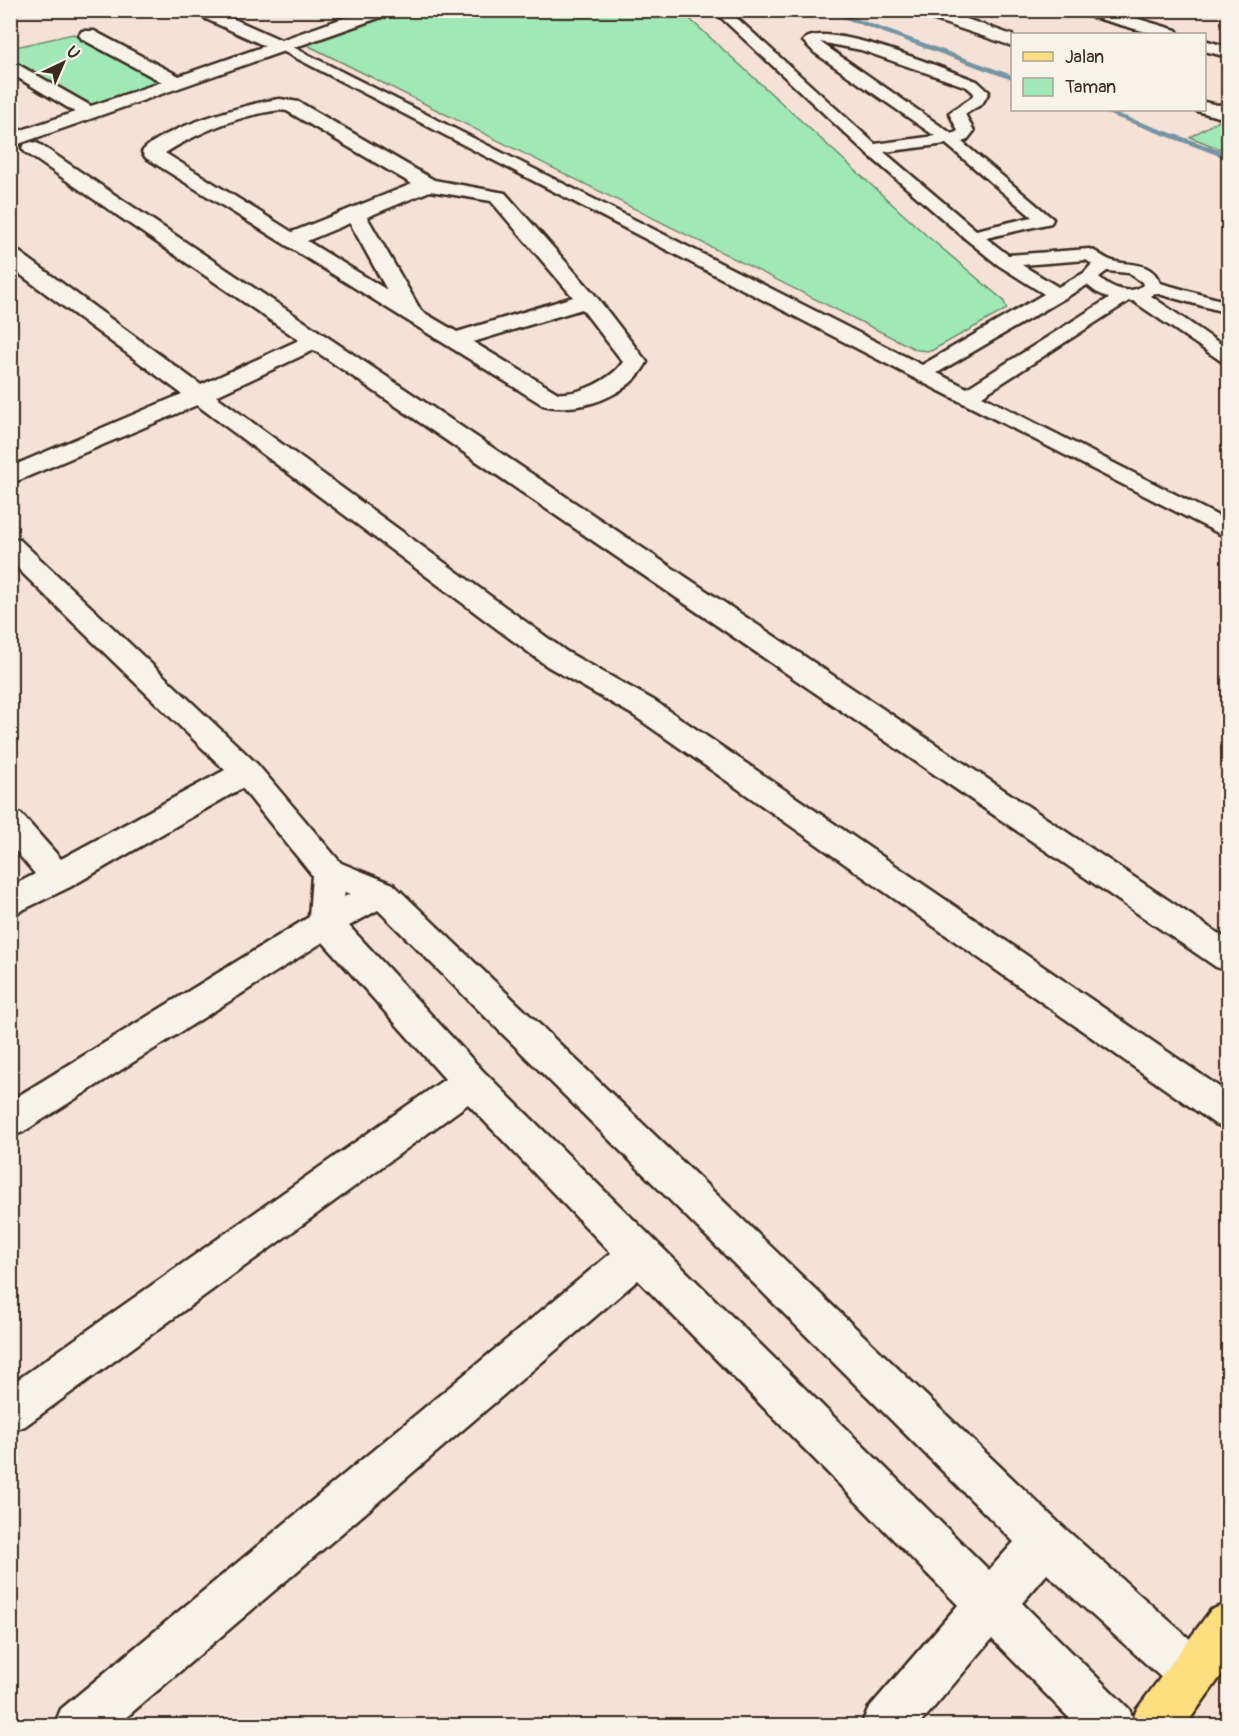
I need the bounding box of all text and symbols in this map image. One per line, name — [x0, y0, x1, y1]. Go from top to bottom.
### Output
north arrow — [33, 33, 93, 93]
legend — [1011, 33, 1206, 111]
text: U — [62, 42, 84, 64]
text: Jalan — [1065, 46, 1104, 69]
text: Taman — [1065, 76, 1116, 99]

